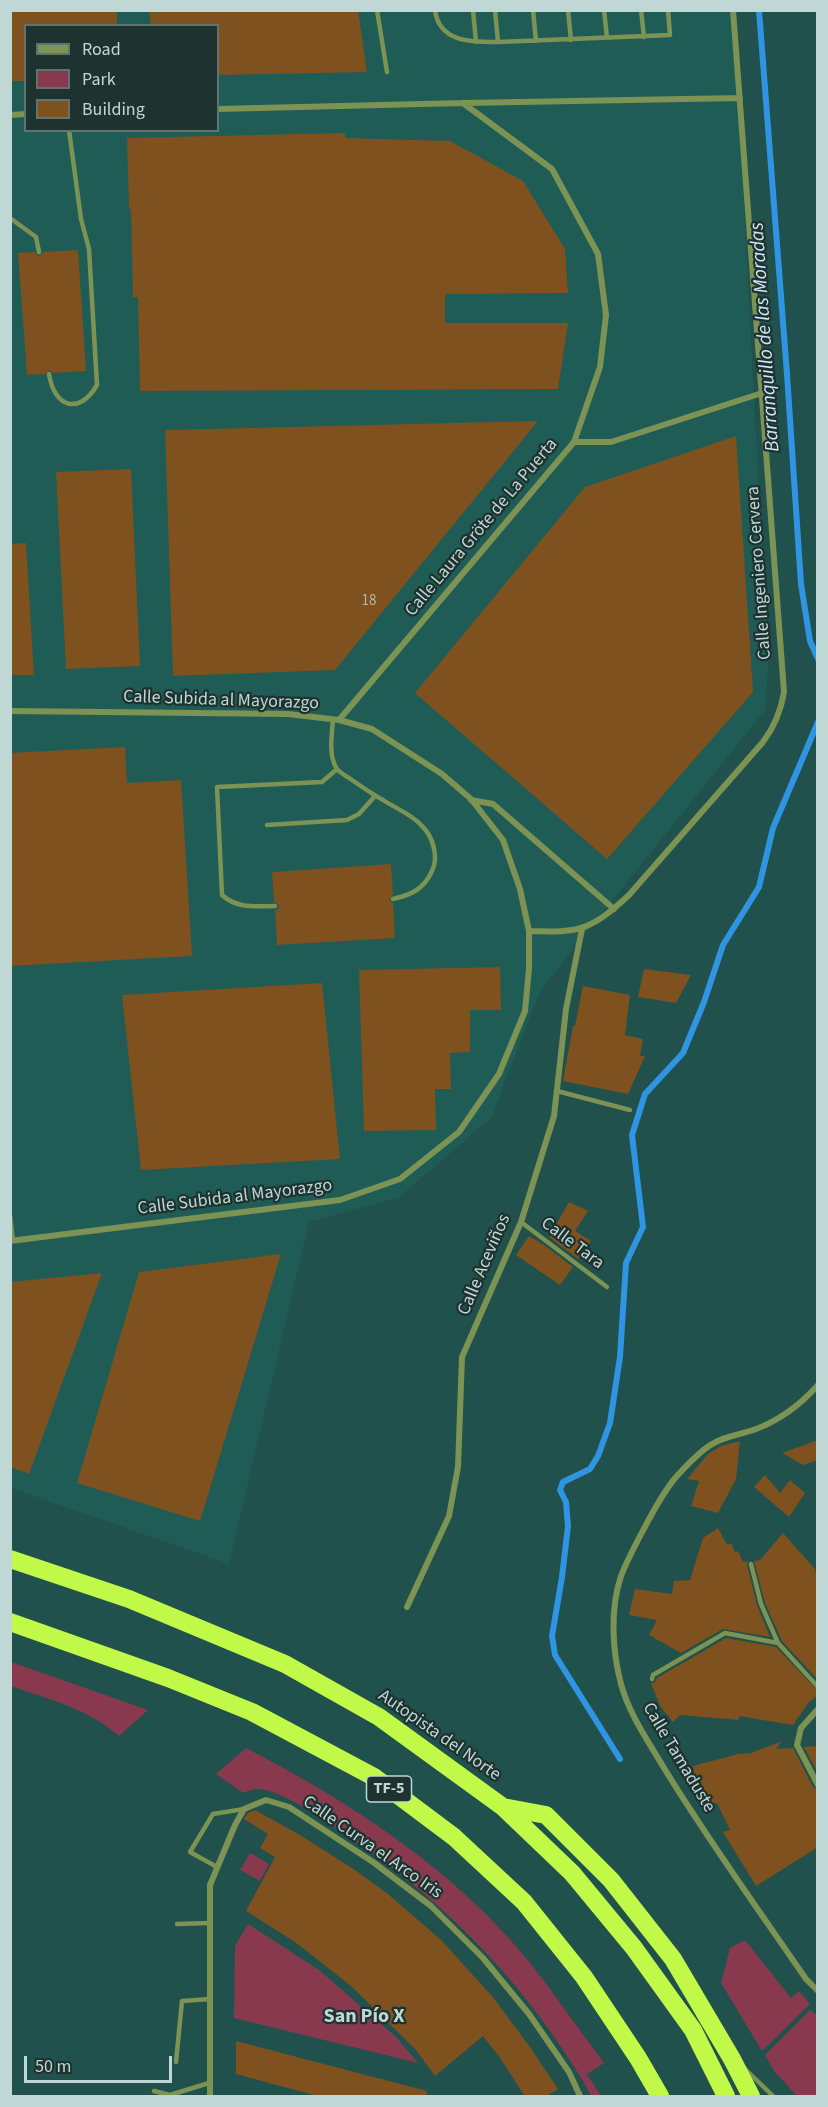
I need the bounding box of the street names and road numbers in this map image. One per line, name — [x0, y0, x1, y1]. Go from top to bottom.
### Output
street label: Calle Laura Gröte de La Puerta — [401, 434, 563, 622]
street label: Calle Ingeniero Cervera — [743, 485, 777, 661]
street label: Calle Subida al Mayorazgo — [123, 687, 319, 715]
street label: Calle Subida al Mayorazgo — [136, 1175, 334, 1221]
street label: Calle Aceviños — [454, 1211, 516, 1319]
street label: Calle Tara — [536, 1213, 608, 1275]
street label: Autopista del Norte — [374, 1686, 504, 1786]
street label: Calle Tamaduste — [637, 1699, 719, 1817]
road number: TF-5 — [366, 1776, 412, 1802]
street label: Calle Curva el Arco Iris — [298, 1792, 446, 1904]

